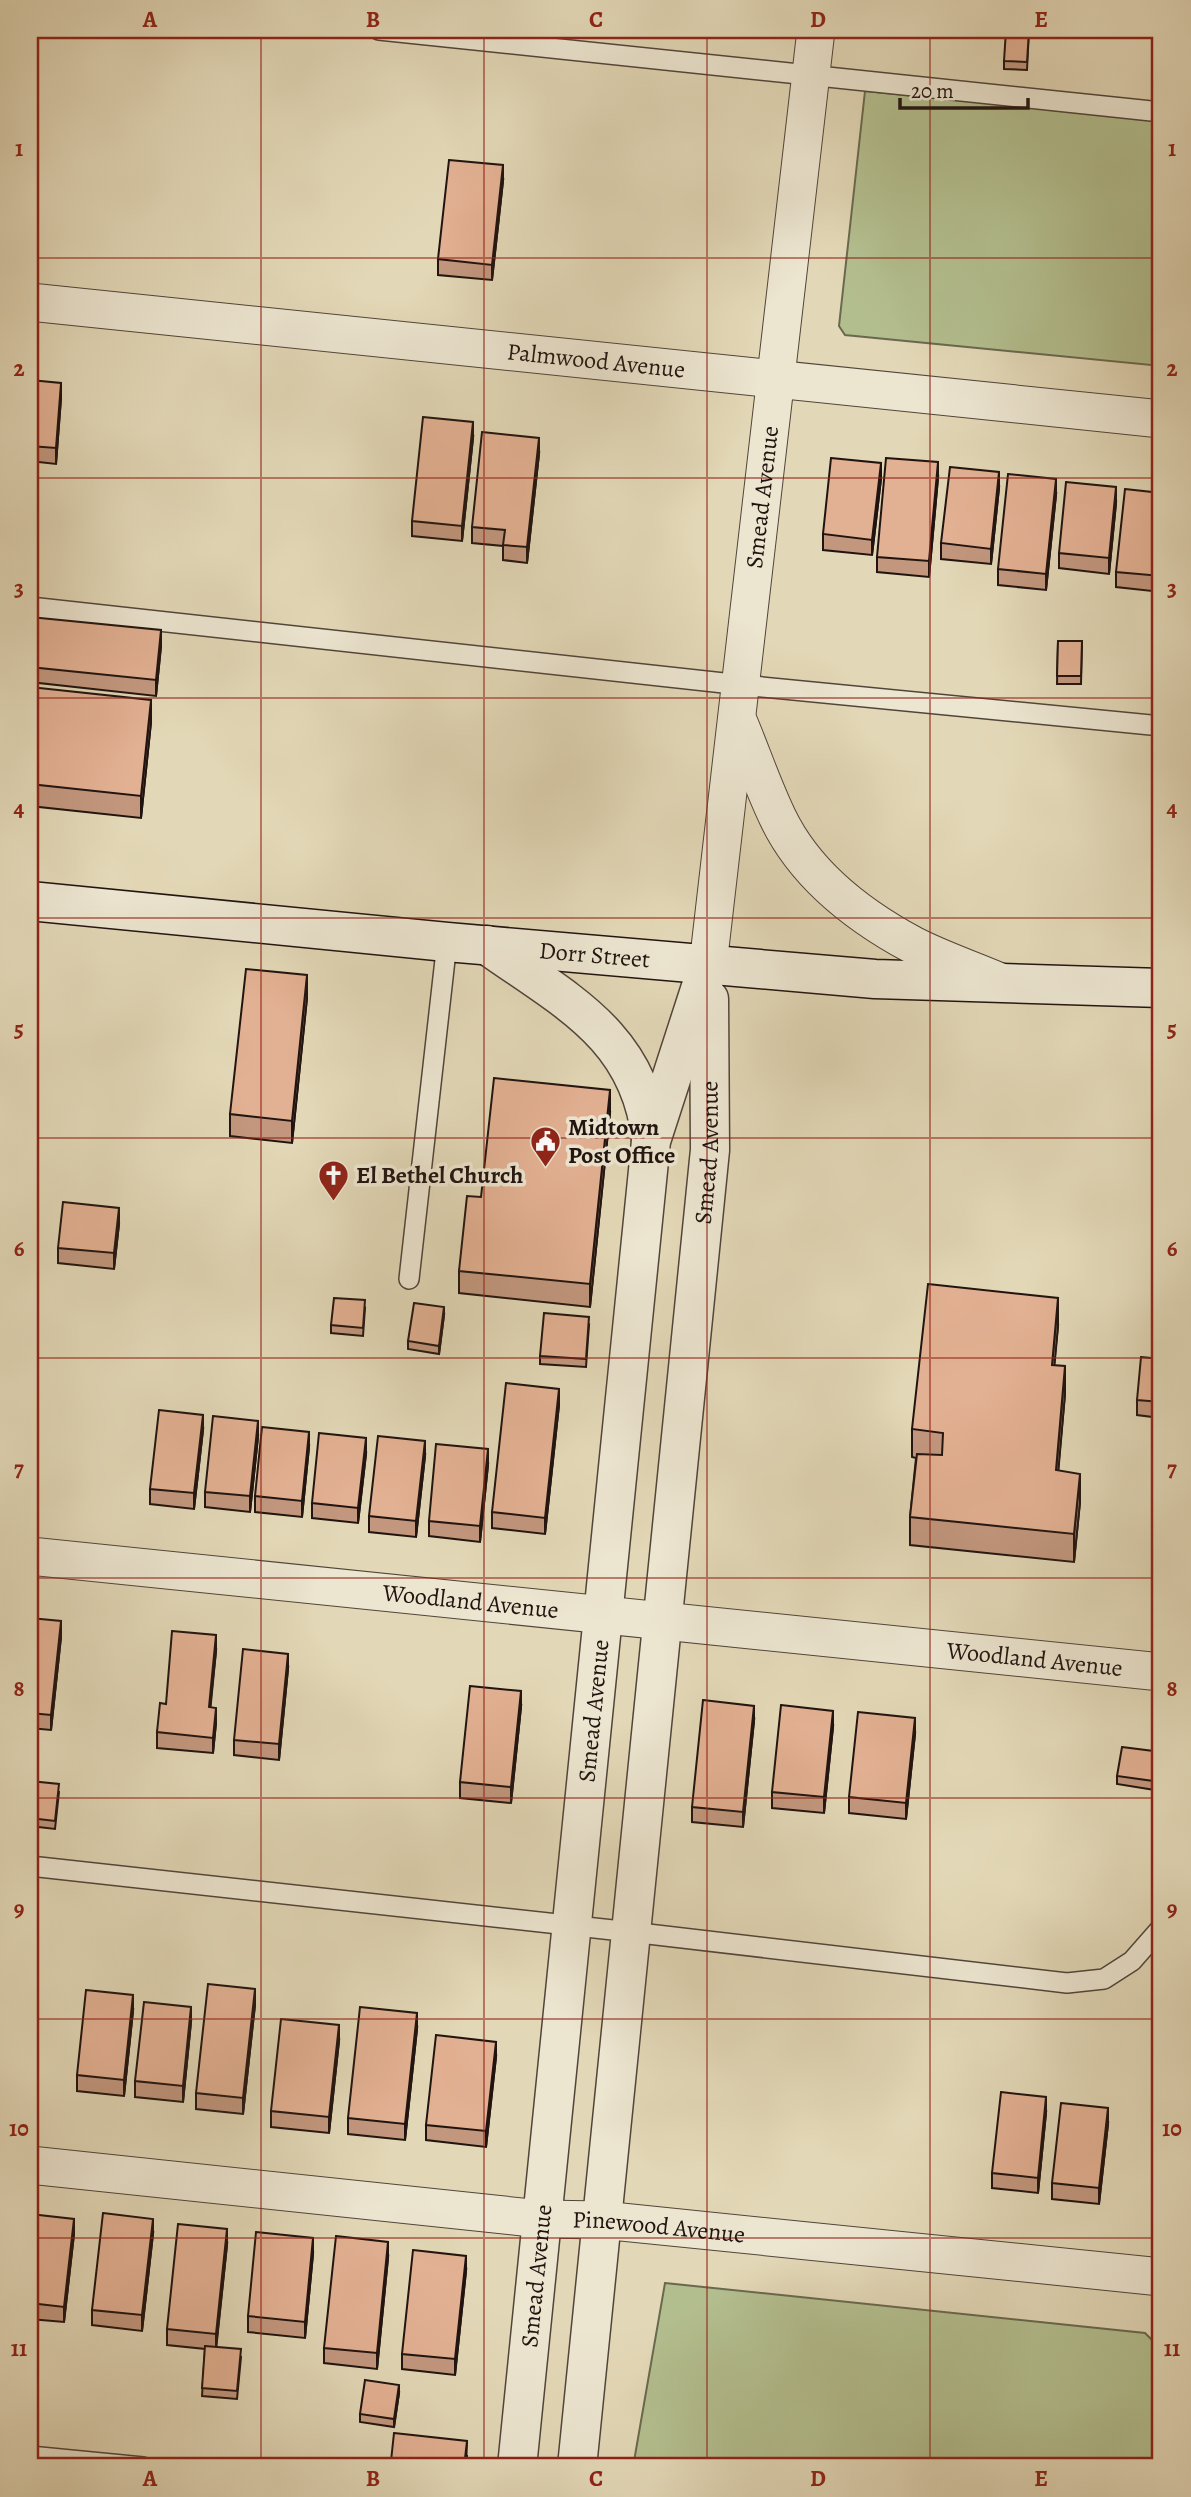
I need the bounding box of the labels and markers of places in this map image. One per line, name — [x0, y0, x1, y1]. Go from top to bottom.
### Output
place label: Midtown Post Office — [568, 1111, 675, 1171]
public building icon: Midtown Post Office — [528, 1124, 562, 1168]
church icon: El Bethel Church — [316, 1158, 350, 1202]
place label: El Bethel Church — [356, 1159, 523, 1191]

